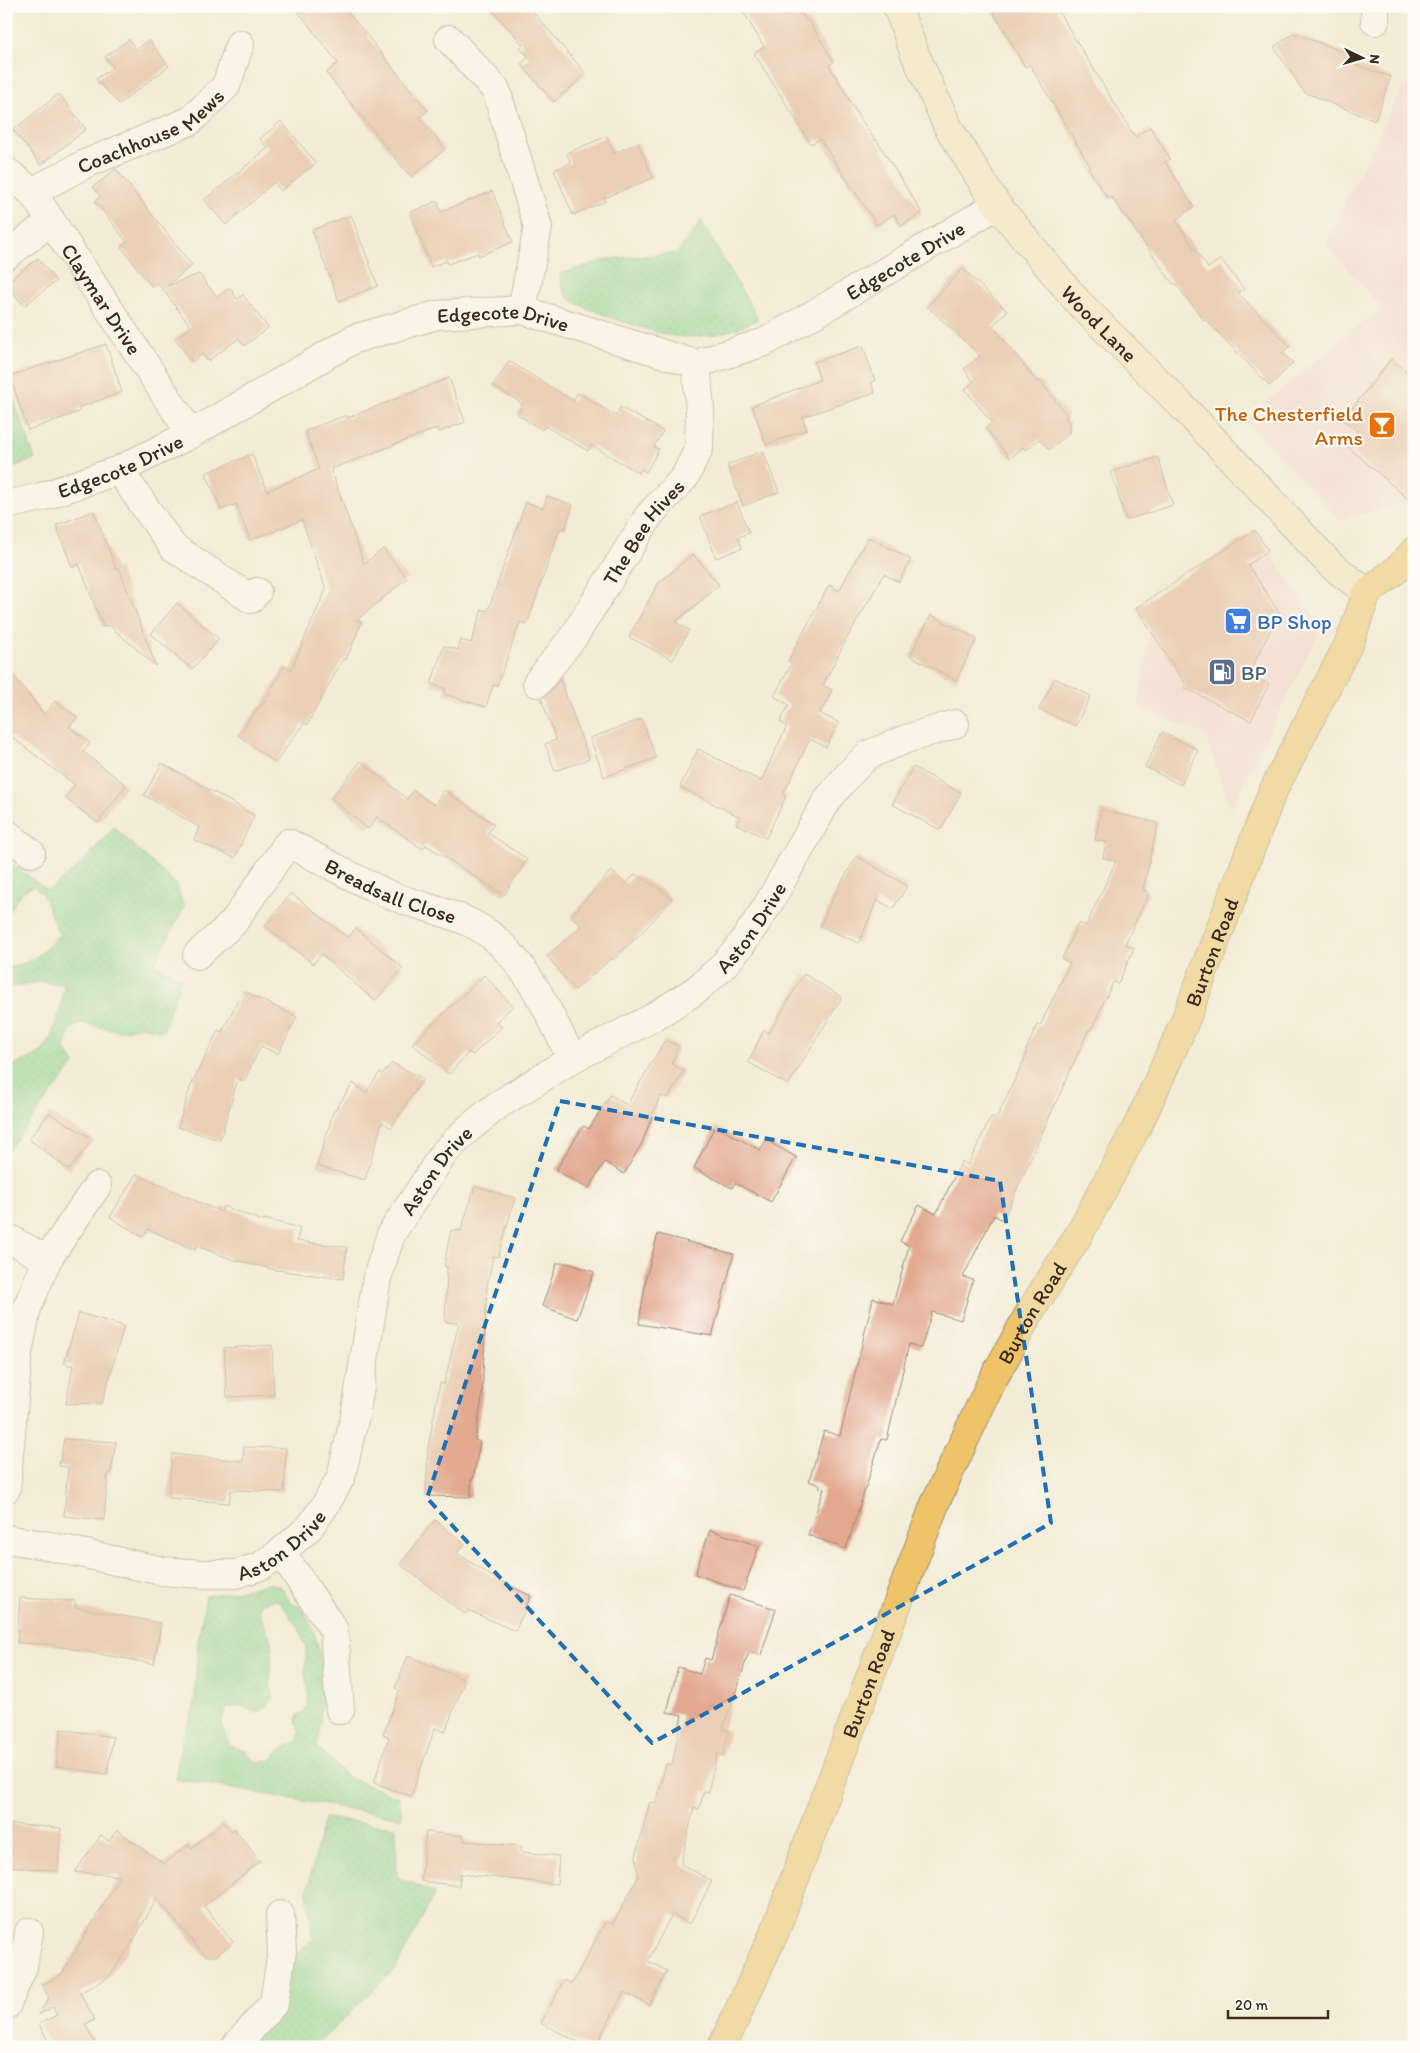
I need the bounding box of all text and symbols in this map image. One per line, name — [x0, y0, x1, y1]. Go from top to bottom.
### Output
north arrow — [1338, 32, 1388, 82]
text: N — [1366, 54, 1383, 65]
street label: Coachhouse Mews — [72, 83, 229, 179]
street label: Edgecote Drive — [841, 215, 969, 305]
street label: Claymar Drive — [56, 238, 148, 359]
street label: Wood Lane — [1056, 280, 1143, 367]
street label: Edgecote Drive — [436, 297, 572, 336]
place label: The Chesterfield Arms — [1215, 401, 1363, 450]
bar icon: The Chesterfield Arms — [1367, 410, 1397, 440]
street label: Edgecote Drive — [54, 428, 187, 503]
street label: The Bee Hives — [597, 473, 689, 589]
supermarket icon: BP Shop — [1223, 606, 1253, 636]
place label: BP Shop — [1257, 609, 1332, 634]
fuel station icon: BP — [1207, 657, 1237, 687]
place label: BP — [1241, 660, 1267, 685]
street label: Breadsall Close — [321, 852, 460, 928]
street label: Aston Drive — [710, 877, 791, 978]
street label: Burton Road — [1179, 894, 1244, 1010]
street label: Aston Drive — [394, 1120, 477, 1220]
street label: Burton Road — [992, 1256, 1071, 1368]
street label: Aston Drive — [234, 1505, 331, 1585]
street label: Burton Road — [836, 1625, 900, 1741]
scale bar — [1228, 1988, 1328, 2020]
text: 20 m — [1235, 1996, 1269, 2014]

